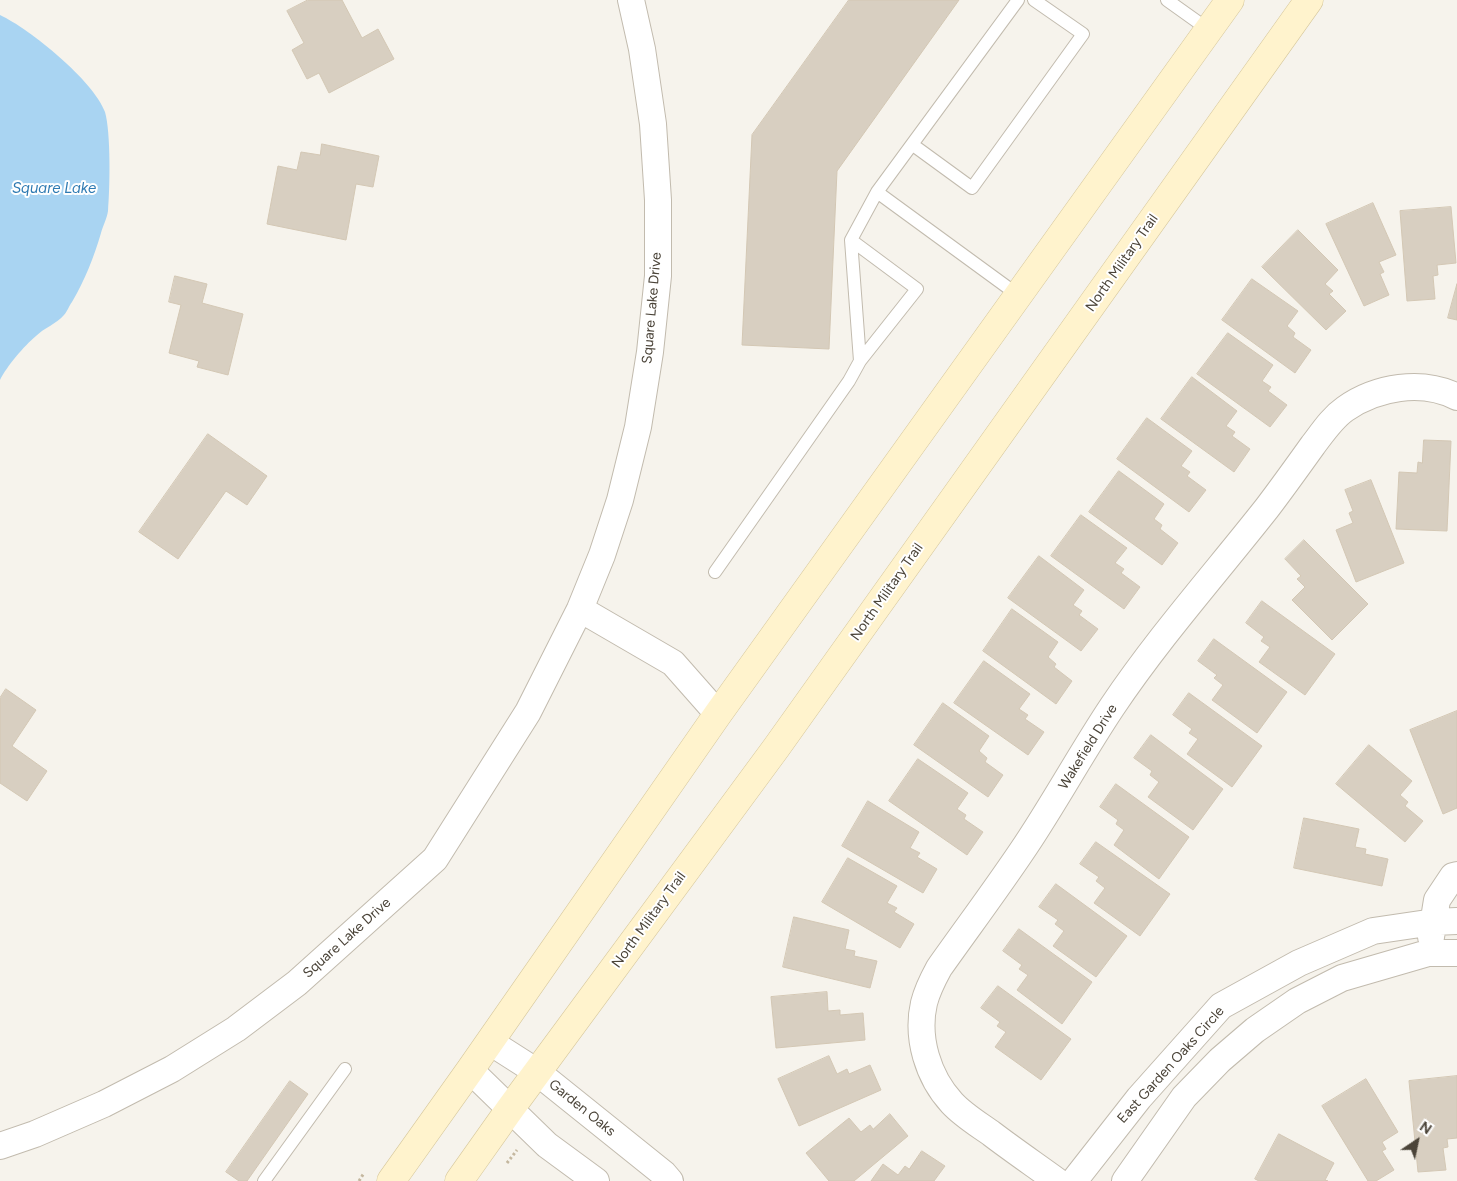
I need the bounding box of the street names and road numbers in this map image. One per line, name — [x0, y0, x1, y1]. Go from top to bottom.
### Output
street label: North Military Trail — [1082, 211, 1162, 315]
street label: Square Lake Drive — [639, 251, 665, 365]
street label: North Military Trail — [847, 540, 927, 644]
street label: Wakefield Drive — [1055, 701, 1121, 793]
street label: North Military Trail — [608, 869, 690, 971]
street label: Square Lake Drive — [300, 894, 394, 982]
street label: East Garden Oaks Circle — [1114, 1003, 1228, 1127]
street label: Garden Oaks — [545, 1076, 619, 1140]

